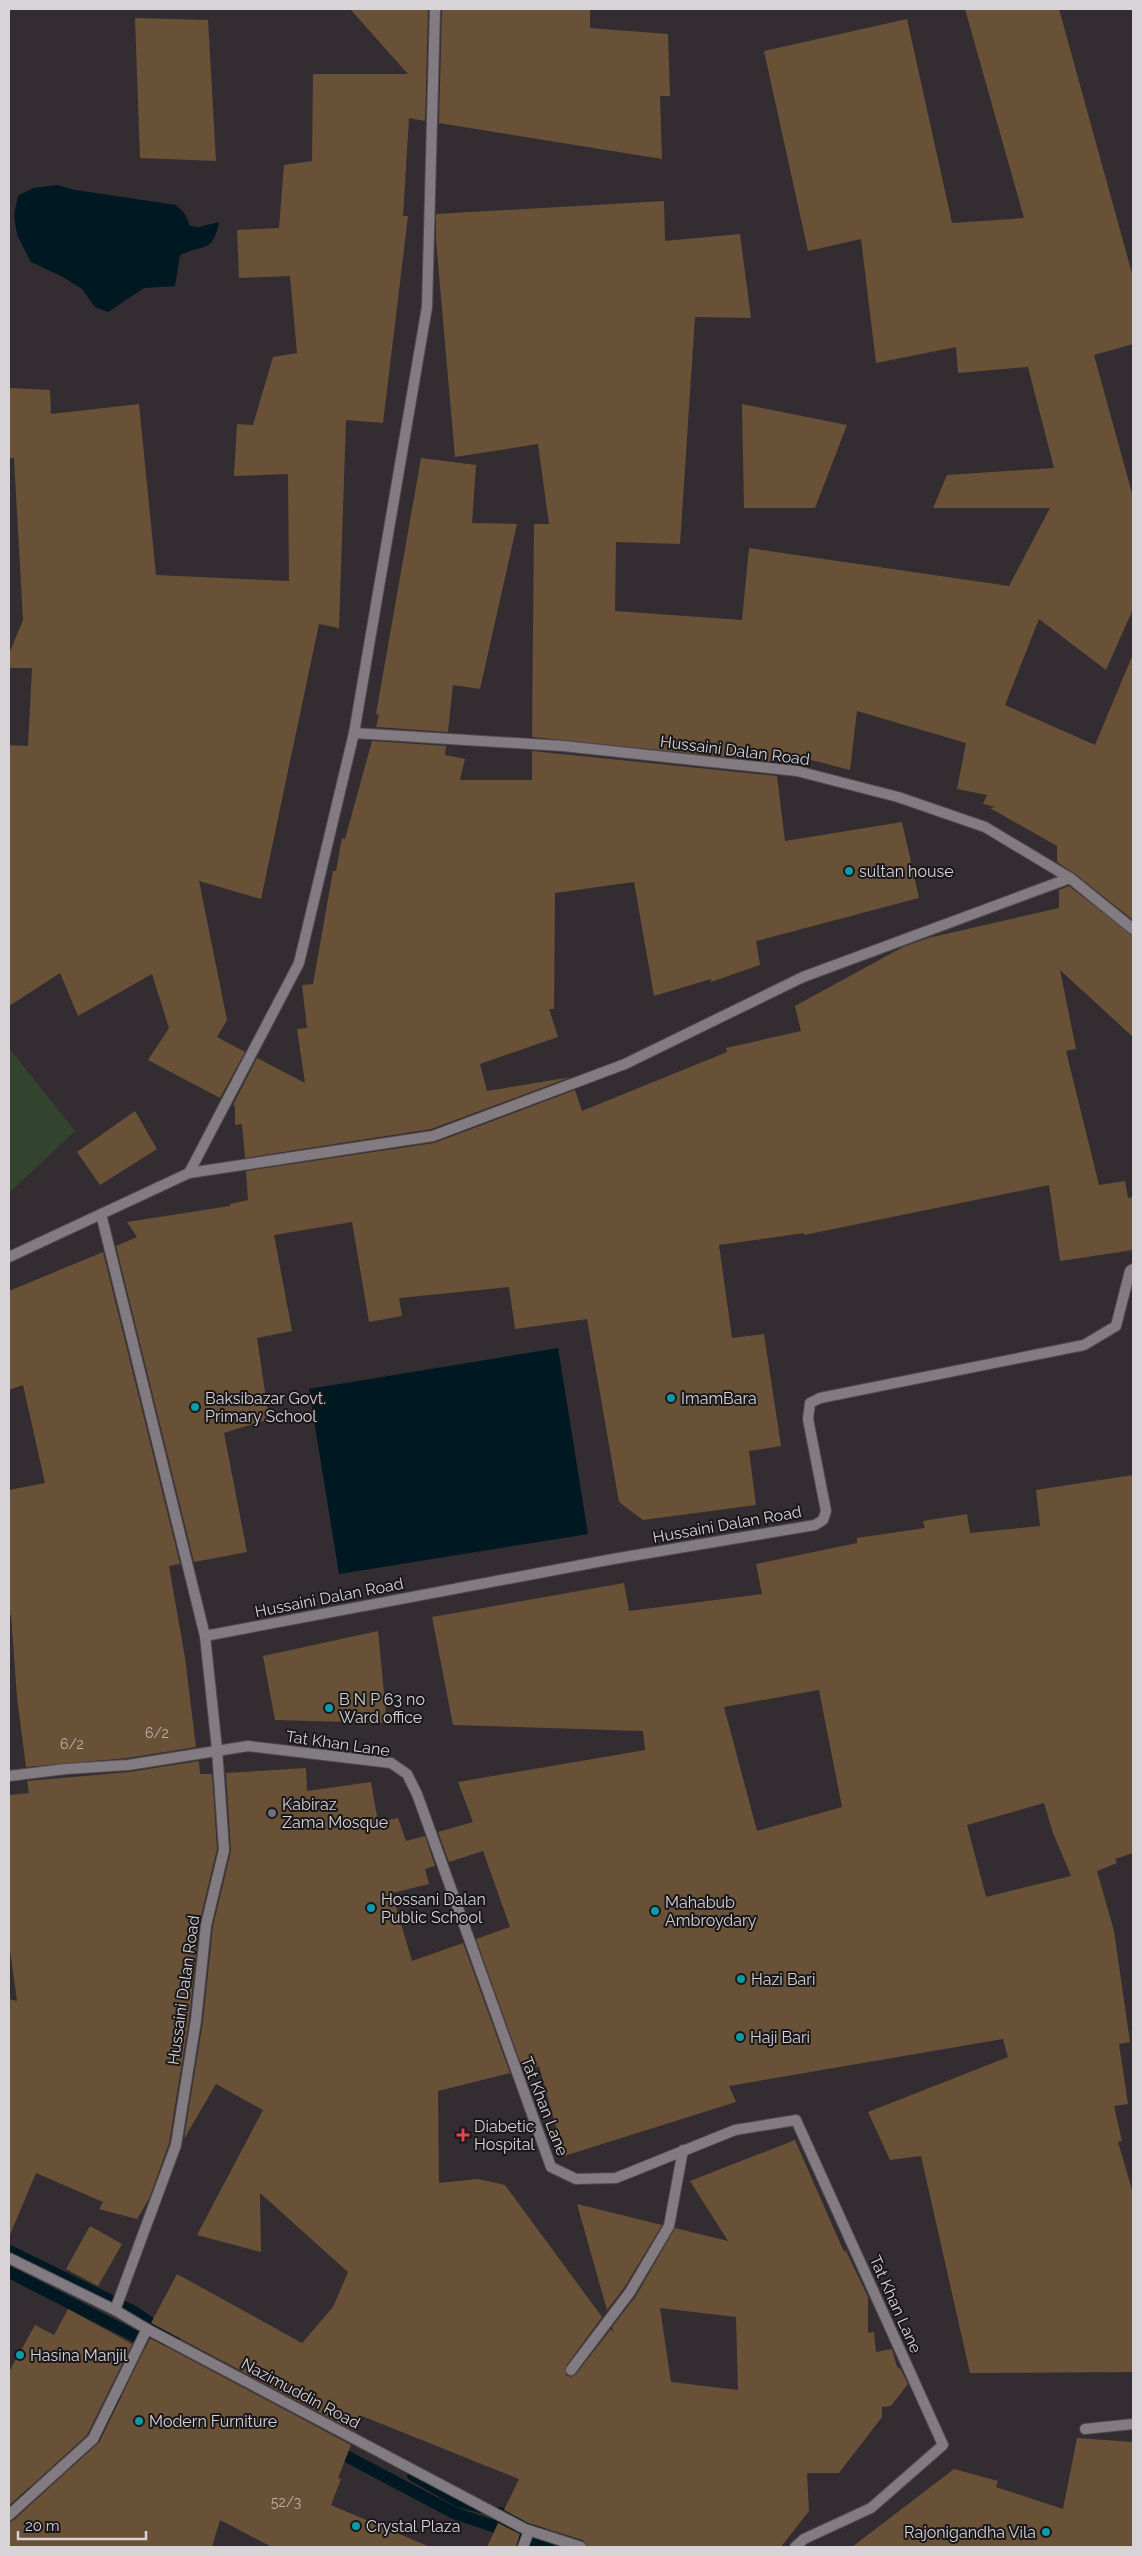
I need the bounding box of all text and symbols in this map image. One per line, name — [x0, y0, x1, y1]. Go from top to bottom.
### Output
street label: Hussaini Dalan Road — [659, 732, 811, 769]
place label: sultan house — [859, 862, 954, 881]
marker: sultan house — [843, 865, 855, 877]
place label: Baksibazar Govt. Primary School — [205, 1389, 326, 1426]
place label: ImamBara — [681, 1389, 757, 1408]
marker: ImamBara — [665, 1392, 677, 1404]
marker: Baksibazar Govt. Primary School — [189, 1401, 201, 1413]
street label: Hussaini Dalan Road — [651, 1502, 803, 1547]
street label: Hussaini Dalan Road — [253, 1574, 405, 1621]
place label: B N P 63 no Ward office — [339, 1690, 425, 1727]
marker: B N P 63 no Ward office — [323, 1702, 335, 1714]
house number: 6/2 — [145, 1725, 169, 1741]
street label: Tat Khan Lane — [285, 1727, 391, 1760]
house number: 6/2 — [60, 1736, 84, 1752]
place label: Kabiraz Zama Mosque — [282, 1795, 388, 1832]
marker: Kabiraz Zama Mosque — [266, 1807, 278, 1819]
place label: Hossani Dalan Public School — [381, 1890, 486, 1927]
place label: Mahabub Ambroydary — [665, 1893, 757, 1930]
marker: Hossani Dalan Public School — [365, 1902, 377, 1914]
marker: Mahabub Ambroydary — [649, 1905, 661, 1917]
street label: Hussaini Dalan Road — [164, 1914, 203, 2066]
place label: Hazi Bari — [751, 1970, 815, 1989]
marker: Hazi Bari — [735, 1973, 747, 1985]
place label: Haji Bari — [750, 2028, 810, 2047]
marker: Haji Bari — [734, 2031, 746, 2043]
street label: Tat Khan Lane — [517, 2054, 572, 2158]
place label: Diabetic Hospital — [474, 2117, 535, 2154]
marker: Diabetic Hospital — [456, 2128, 470, 2142]
street label: Tat Khan Lane — [866, 2253, 926, 2356]
place label: Hasina Manjil — [30, 2346, 128, 2365]
marker: Hasina Manjil — [14, 2349, 26, 2361]
street label: Nazimuddin Road — [238, 2354, 363, 2433]
place label: Modern Furniture — [149, 2412, 277, 2431]
marker: Modern Furniture — [133, 2415, 145, 2427]
house number: 52/3 — [271, 2494, 301, 2510]
scale bar — [18, 2508, 145, 2540]
text: 20 m — [25, 2517, 60, 2535]
place label: Crystal Plaza — [366, 2517, 460, 2536]
marker: Crystal Plaza — [350, 2520, 362, 2532]
place label: Rajonigandha Vila — [904, 2523, 1036, 2542]
marker: Rajonigandha Vila — [1040, 2526, 1052, 2538]

